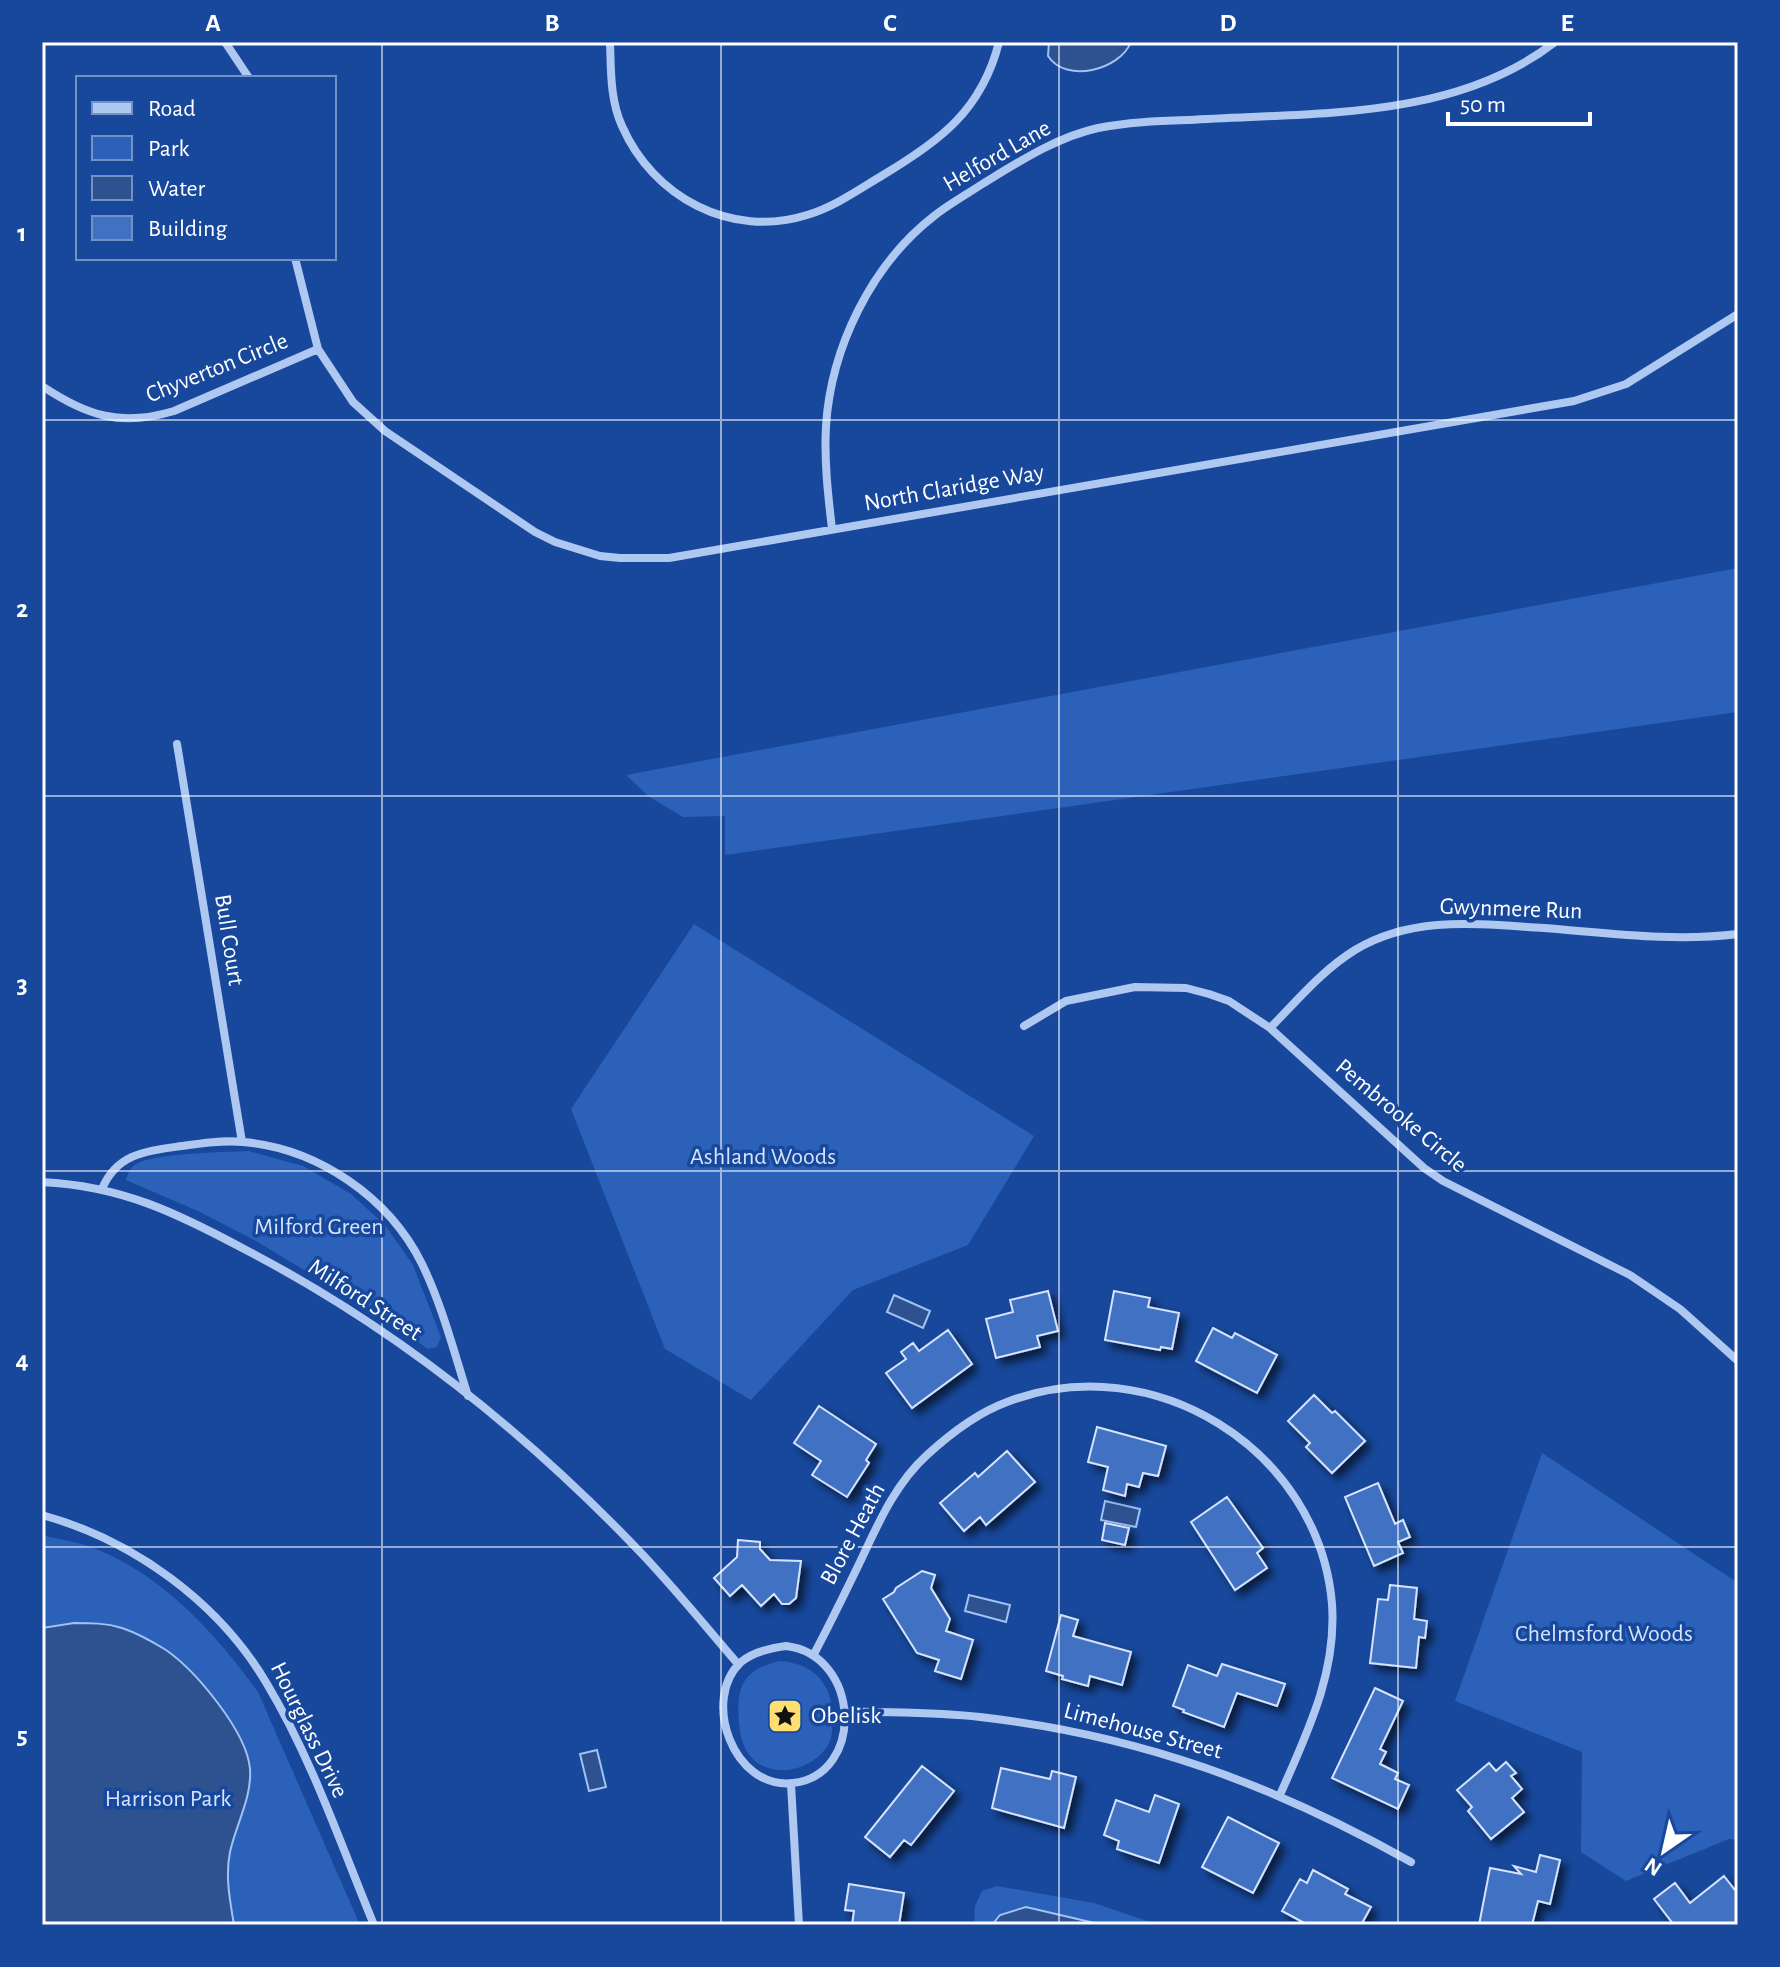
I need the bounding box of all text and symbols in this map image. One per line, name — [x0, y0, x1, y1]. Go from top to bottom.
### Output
text: A — [205, 10, 221, 36]
text: B — [544, 10, 560, 36]
text: C — [883, 10, 897, 36]
text: D — [1219, 10, 1237, 36]
text: E — [1560, 10, 1574, 36]
legend — [76, 76, 336, 260]
scale bar — [1448, 76, 1590, 126]
text: 50 m — [1460, 93, 1506, 117]
text: Road — [148, 97, 196, 121]
street label: Helford Lane — [939, 116, 1055, 196]
text: Park — [148, 137, 189, 161]
text: Water — [148, 177, 206, 201]
text: Building — [148, 217, 227, 241]
text: 1 — [17, 220, 27, 246]
street label: Chyverton Circle — [143, 329, 291, 407]
street label: North Claridge Way — [862, 460, 1046, 516]
text: 2 — [16, 596, 28, 622]
street label: Bull Court — [210, 893, 248, 988]
street label: Gwynmere Run — [1439, 895, 1583, 923]
text: 3 — [16, 972, 28, 998]
street label: Pembrooke Circle — [1331, 1054, 1471, 1178]
park label: Ashland Woods — [690, 1145, 836, 1169]
park label: Milford Green — [254, 1215, 384, 1239]
street label: Milford Street — [304, 1255, 426, 1346]
text: 4 — [15, 1347, 29, 1373]
street label: Blore Heath — [816, 1479, 890, 1589]
park label: Chelmsford Woods — [1515, 1622, 1693, 1646]
street label: Hourglass Drive — [266, 1658, 352, 1802]
place icon: Obelisk — [766, 1697, 804, 1735]
street label: Limehouse Street — [1061, 1698, 1225, 1764]
place label: Obelisk — [811, 1704, 881, 1728]
text: 5 — [16, 1723, 28, 1749]
park label: Harrison Park — [105, 1787, 231, 1811]
north arrow — [1624, 1811, 1704, 1891]
text: N — [1641, 1853, 1666, 1880]

